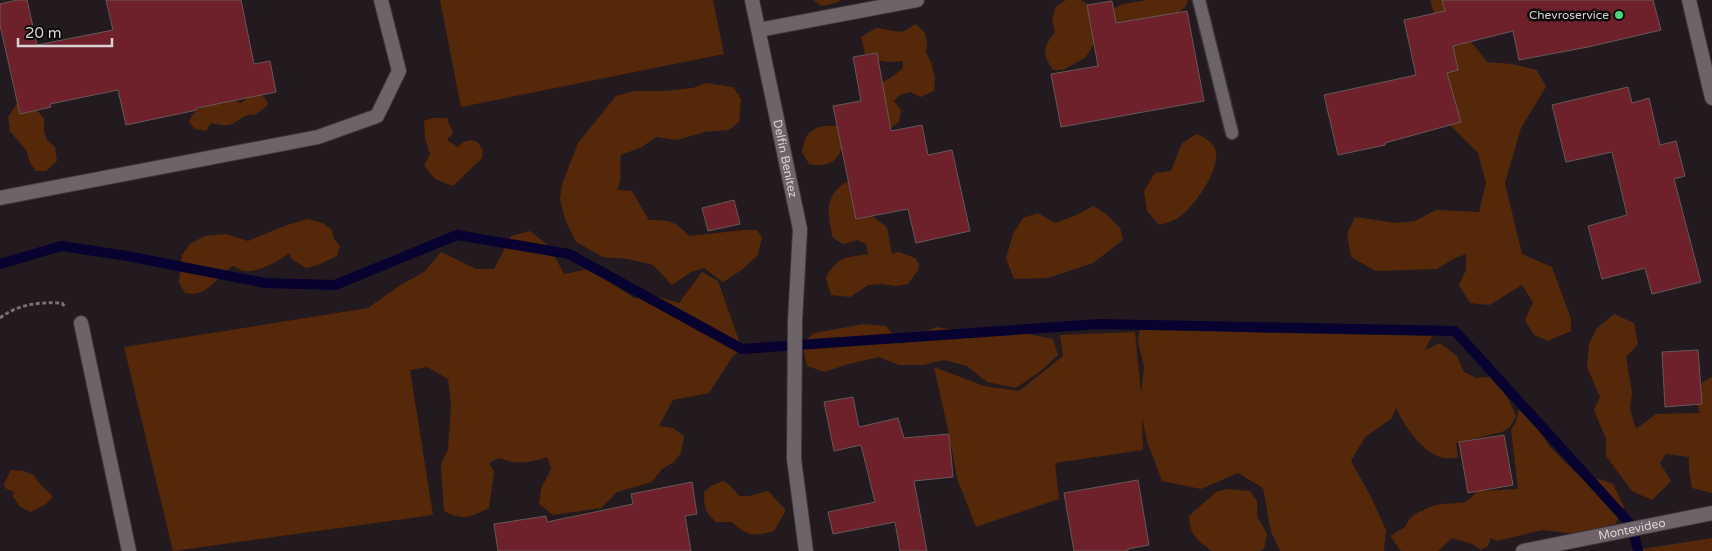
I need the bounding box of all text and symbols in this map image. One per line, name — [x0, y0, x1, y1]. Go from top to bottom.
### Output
place label: Chevroservice — [1529, 8, 1609, 22]
marker: Chevroservice — [1613, 9, 1625, 21]
scale bar — [18, 15, 111, 47]
text: 20 m — [25, 24, 62, 42]
street label: Delfín Benítez — [770, 118, 800, 199]
street label: Montevideo — [1597, 516, 1667, 543]

